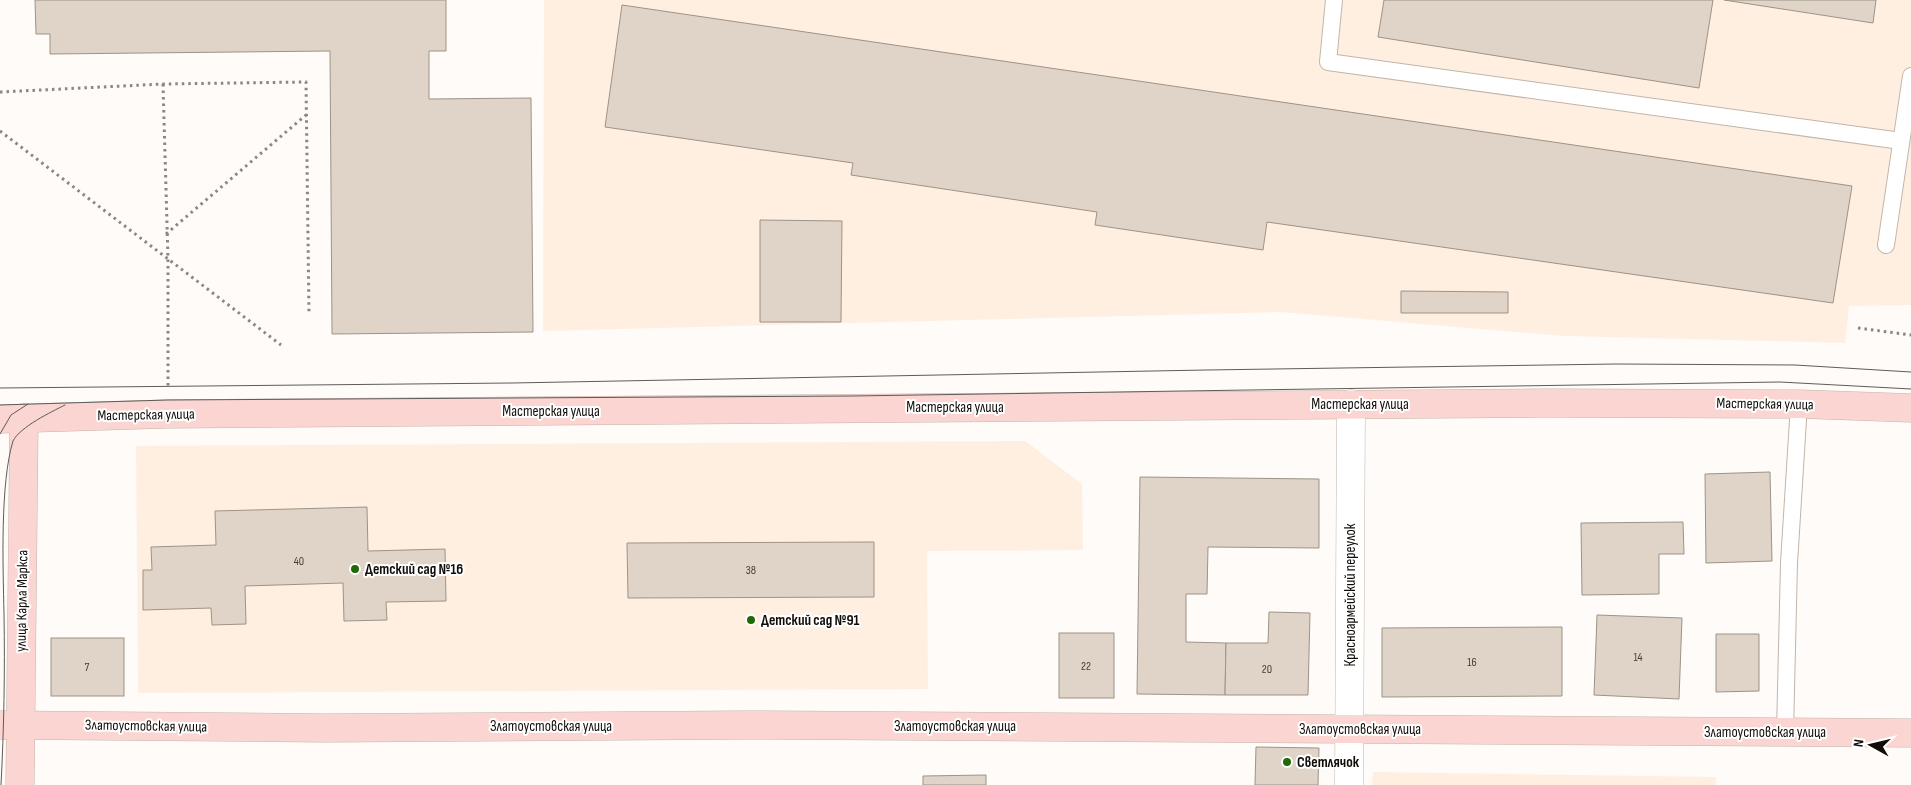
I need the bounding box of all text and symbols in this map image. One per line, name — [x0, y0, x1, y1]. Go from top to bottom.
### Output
street label: Мастерская улица — [1716, 394, 1814, 414]
street label: Мастерская улица — [1311, 395, 1409, 414]
street label: Мастерская улица — [906, 398, 1004, 417]
street label: Мастерская улица — [502, 402, 600, 421]
street label: Мастерская улица — [97, 405, 195, 425]
street label: Красноармейский переулок — [1341, 523, 1360, 666]
street label: улица Карла Маркса — [12, 550, 32, 652]
house number: 40 — [294, 554, 304, 569]
place label: Детский сад №16 — [365, 560, 463, 579]
marker: Детский сад №16 — [349, 563, 361, 575]
house number: 38 — [746, 563, 756, 578]
place label: Детский сад №91 — [761, 611, 860, 630]
marker: Детский сад №91 — [745, 614, 757, 626]
house number: 14 — [1633, 650, 1643, 665]
house number: 16 — [1467, 655, 1477, 670]
house number: 22 — [1081, 659, 1091, 674]
house number: 7 — [85, 660, 90, 675]
house number: 20 — [1262, 662, 1272, 677]
street label: Златоустовская улица — [85, 715, 207, 737]
street label: Златоустовская улица — [490, 717, 612, 736]
street label: Златоустовская улица — [894, 717, 1016, 736]
street label: Златоустовская улица — [1299, 720, 1421, 739]
north arrow — [1846, 720, 1896, 770]
street label: Златоустовская улица — [1704, 723, 1826, 742]
text: N — [1850, 738, 1868, 748]
place label: Светлячок — [1297, 753, 1360, 772]
marker: Светлячок — [1281, 756, 1293, 768]

